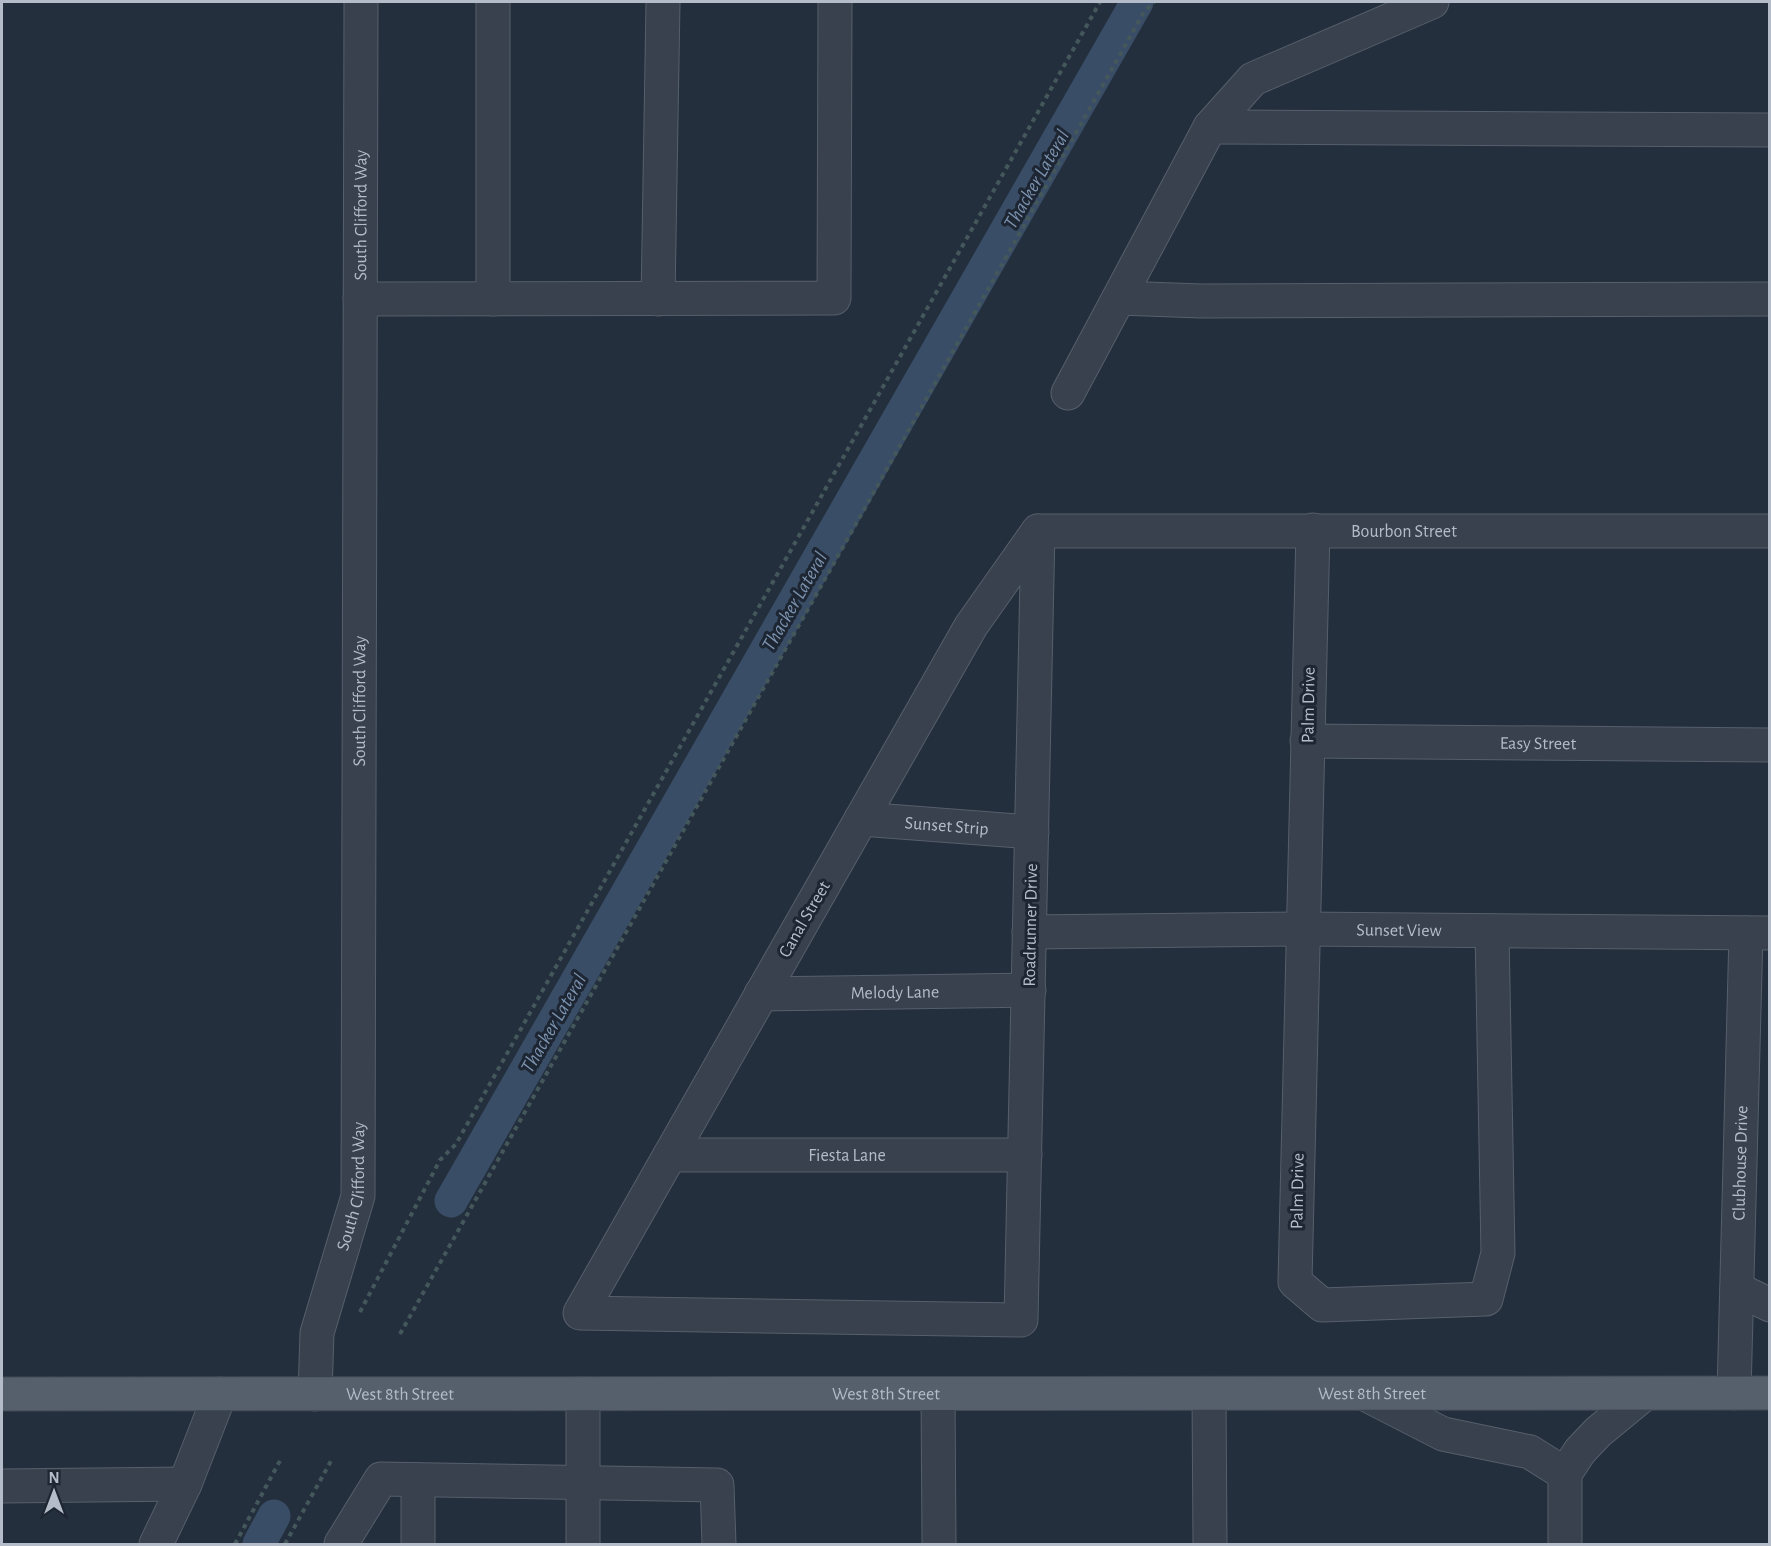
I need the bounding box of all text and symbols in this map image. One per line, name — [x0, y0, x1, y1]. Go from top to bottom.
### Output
water label: Thacker Lateral — [1000, 126, 1073, 232]
street label: South Clifford Way — [352, 149, 371, 280]
street label: Bourbon Street — [1351, 523, 1457, 541]
water label: Thacker Lateral — [758, 548, 831, 654]
street label: South Clifford Way — [351, 635, 369, 766]
street label: Palm Drive — [1299, 667, 1319, 743]
street label: Easy Street — [1500, 735, 1577, 753]
street label: Sunset Strip — [904, 814, 989, 839]
street label: Roadrunner Drive — [1021, 863, 1041, 987]
street label: Canal Street — [776, 878, 834, 961]
street label: Sunset View — [1356, 921, 1442, 940]
water label: Thacker Lateral — [517, 970, 590, 1076]
street label: Melody Lane — [851, 983, 939, 1003]
street label: Clubhouse Drive — [1730, 1105, 1751, 1221]
street label: South Clifford Way — [334, 1121, 368, 1253]
street label: Fiesta Lane — [808, 1147, 886, 1165]
street label: Palm Drive — [1288, 1153, 1308, 1229]
street label: West 8th Street — [832, 1385, 940, 1404]
street label: West 8th Street — [1318, 1385, 1426, 1403]
street label: West 8th Street — [346, 1386, 454, 1404]
north arrow — [24, 1462, 84, 1522]
text: N — [48, 1470, 60, 1486]

